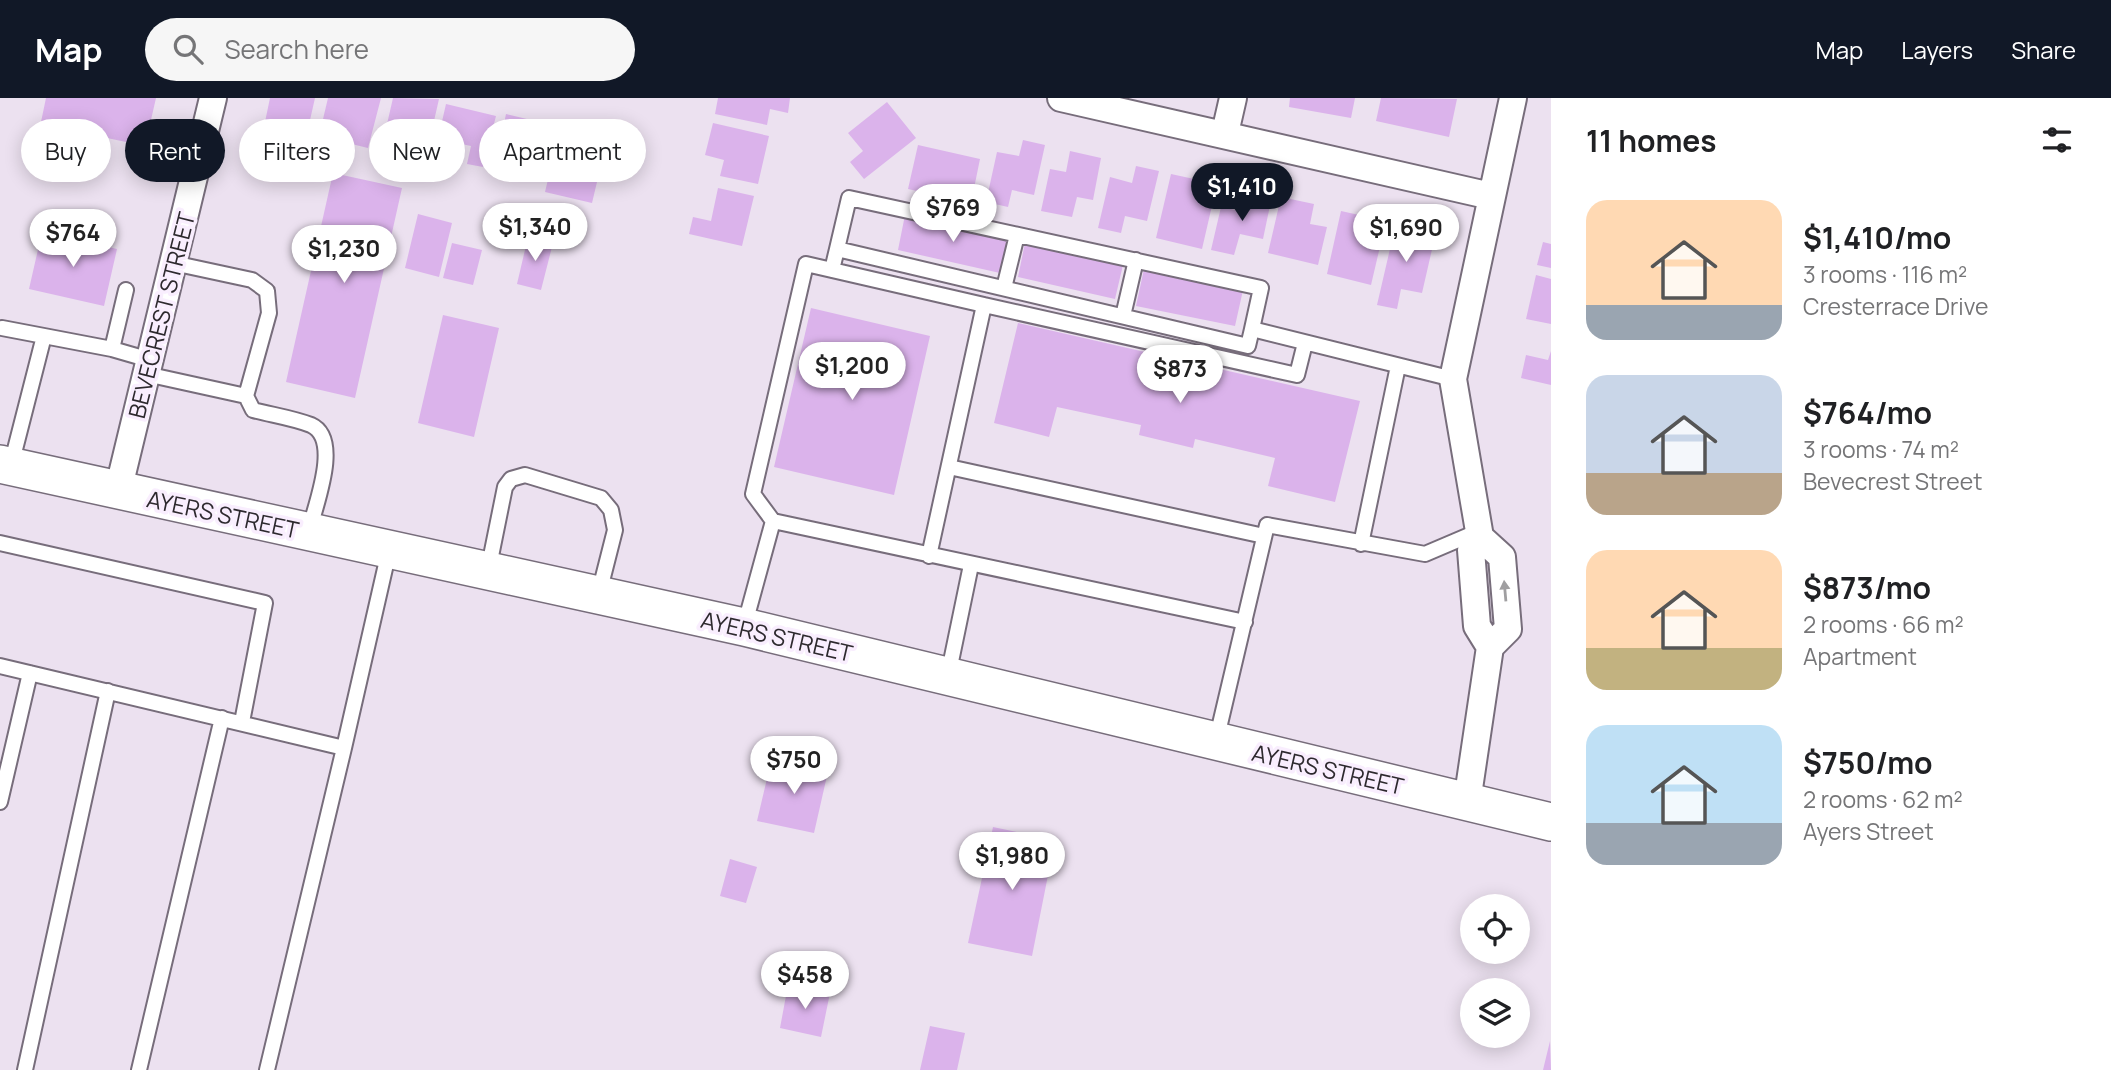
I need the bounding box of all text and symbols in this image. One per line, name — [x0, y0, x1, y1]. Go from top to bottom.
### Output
search box — [145, 18, 635, 81]
text: Map — [35, 27, 103, 72]
icon: search — [169, 30, 207, 68]
text: Search here — [225, 31, 369, 67]
text: Map — [1816, 33, 1863, 66]
text: Layers — [1901, 33, 1973, 66]
text: Share — [2011, 33, 2076, 66]
chip: Buy — [21, 119, 111, 182]
chip: Rent — [125, 119, 225, 182]
chip: Filters — [239, 119, 355, 182]
chip: New — [369, 119, 465, 182]
chip: Apartment — [479, 119, 646, 182]
text: 11 homes — [1586, 120, 1717, 161]
icon: filters — [2038, 121, 2076, 159]
pin: $1,410 — [1185, 164, 1299, 223]
text: $1,410 — [1207, 170, 1277, 202]
pin: $769 — [912, 184, 994, 244]
text: $769 — [926, 191, 980, 223]
pin: $1,340 — [478, 204, 592, 263]
pin: $1,690 — [1349, 204, 1463, 264]
street label: BEVECREST STREET — [120, 208, 202, 421]
pin: $764 — [32, 209, 114, 269]
text: $1,340 — [498, 210, 572, 242]
text: $1,690 — [1369, 211, 1443, 243]
text: $764 — [45, 216, 101, 248]
text: $1,410/mo — [1803, 217, 1951, 258]
pin: $1,230 — [287, 226, 401, 285]
icon: home — [1642, 228, 1726, 312]
text: $1,230 — [308, 232, 380, 264]
text: 3 rooms · 116 m² — [1803, 258, 1967, 290]
text: Cresterrace Drive — [1803, 290, 1988, 322]
pin: $1,200 — [795, 342, 909, 402]
pin: $873 — [1139, 345, 1221, 405]
text: $1,200 — [815, 349, 889, 381]
text: $873 — [1153, 352, 1207, 384]
text: $764/mo — [1803, 392, 1932, 433]
icon: home — [1642, 403, 1726, 487]
text: 3 rooms · 74 m² — [1803, 433, 1959, 465]
text: Bevecrest Street — [1803, 465, 1982, 497]
street label: AYERS STREET — [144, 482, 302, 546]
text: $873/mo — [1803, 567, 1931, 608]
icon: home — [1642, 578, 1726, 662]
one-way arrow — [1499, 579, 1510, 601]
street label: AYERS STREET — [698, 603, 856, 669]
text: 2 rooms · 66 m² — [1803, 608, 1964, 640]
text: Apartment — [1803, 640, 1917, 672]
pin: $750 — [753, 736, 835, 796]
street label: AYERS STREET — [1249, 736, 1407, 802]
text: $750/mo — [1803, 742, 1933, 783]
text: $750 — [766, 743, 822, 775]
icon: home — [1642, 753, 1726, 837]
text: 2 rooms · 62 m² — [1803, 783, 1963, 815]
text: Ayers Street — [1803, 815, 1934, 847]
pin: $1,980 — [955, 832, 1069, 892]
text: $1,980 — [975, 839, 1049, 871]
map controls — [1460, 894, 1530, 1048]
button: locate — [1460, 894, 1530, 964]
pin: $458 — [764, 951, 846, 1011]
text: $458 — [777, 958, 833, 990]
button: layers — [1460, 978, 1530, 1048]

